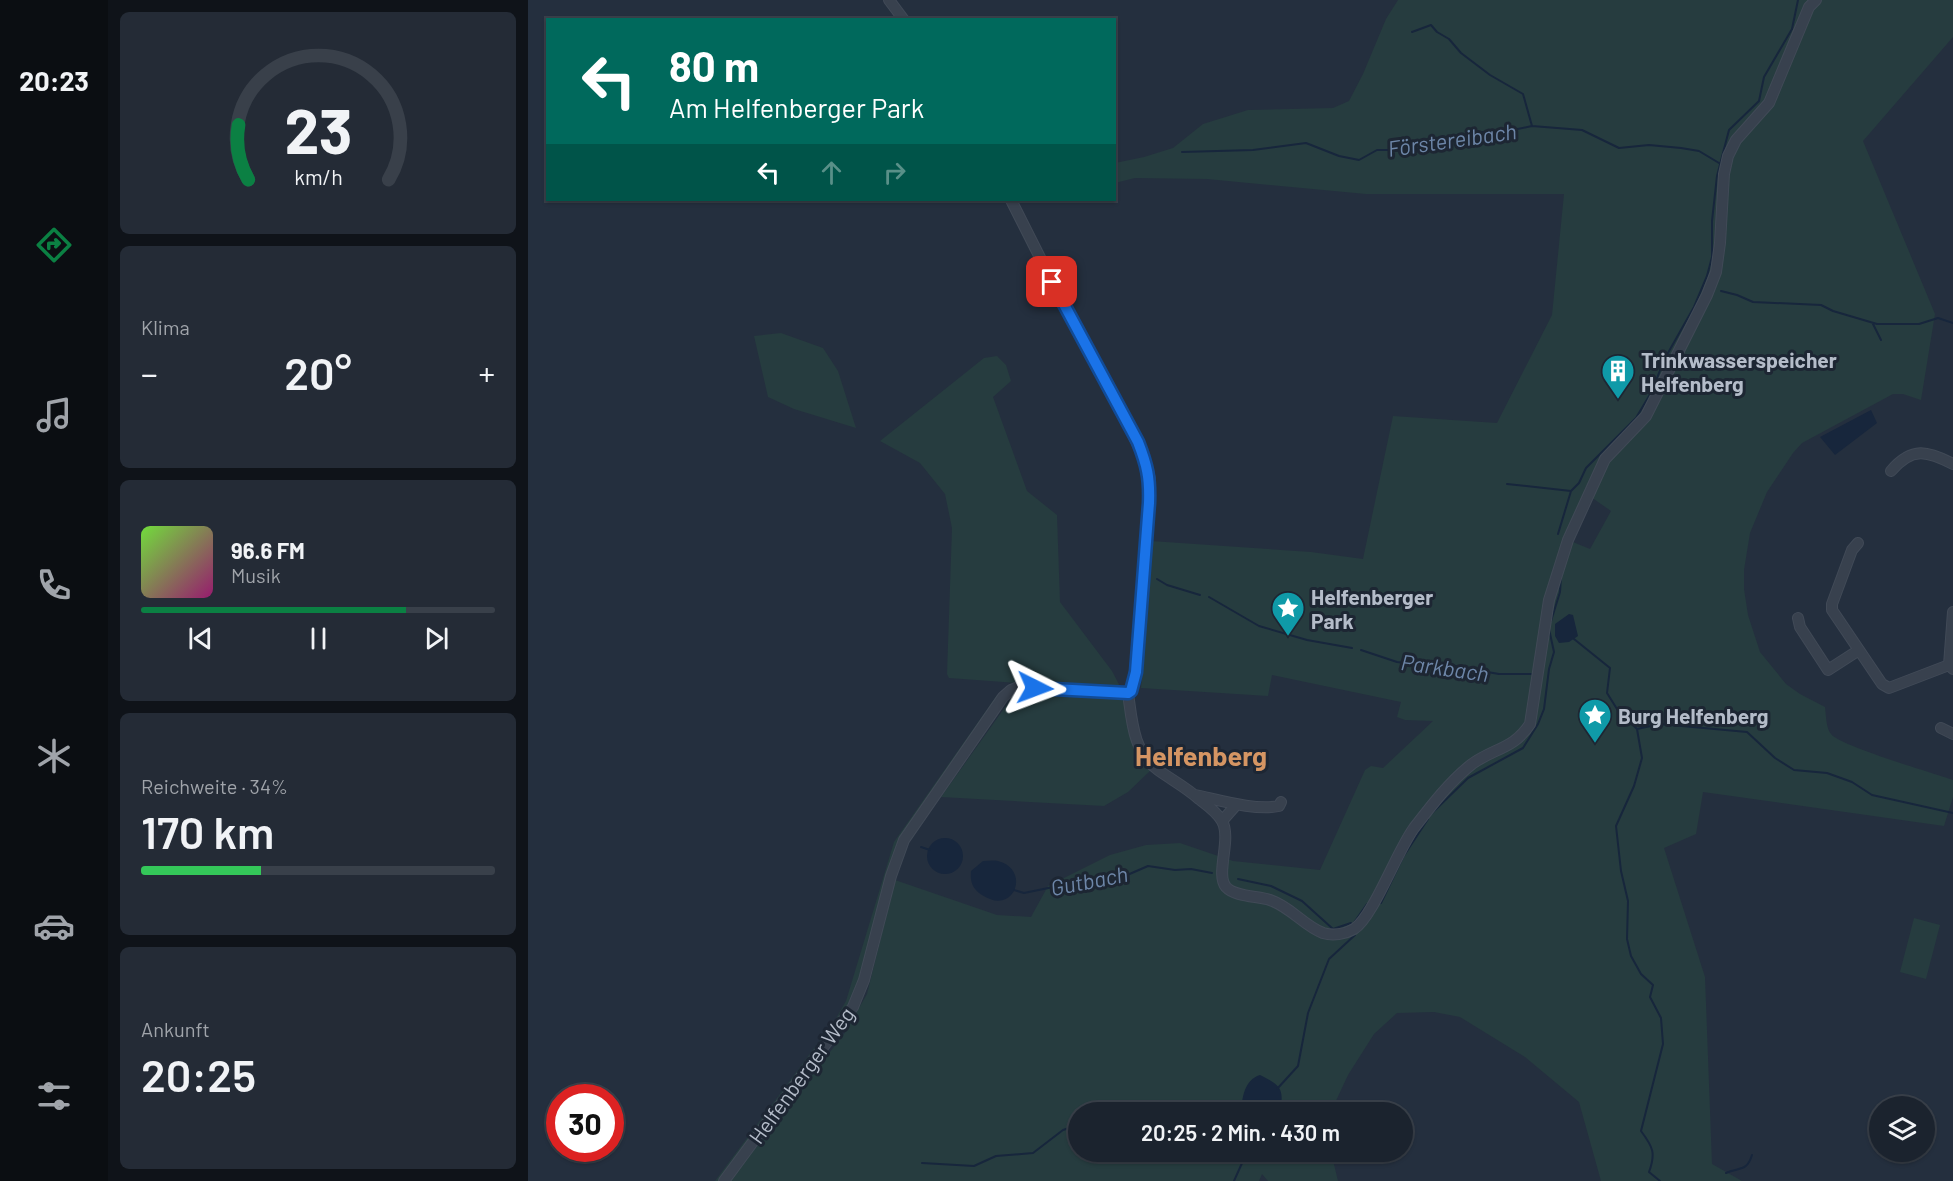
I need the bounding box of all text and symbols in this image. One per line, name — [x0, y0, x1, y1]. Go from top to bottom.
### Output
text: 80 m — [669, 40, 759, 90]
icon: left — [570, 42, 648, 120]
text: 20:23 — [19, 64, 89, 96]
text: Am Helfenberger Park — [669, 91, 924, 123]
text: 23 — [284, 92, 352, 166]
water label: Förstereibach — [1386, 117, 1518, 161]
icon: left — [752, 156, 785, 189]
icon: ahead — [815, 156, 848, 189]
icon: right — [878, 156, 911, 189]
text: km/h — [294, 164, 342, 189]
icon: directions — [33, 224, 75, 266]
pin — [1026, 256, 1077, 307]
icon: arrive — [1035, 265, 1068, 298]
text: Klima — [141, 315, 190, 339]
text: 20° — [284, 345, 352, 399]
place label: Trinkwasserspeicher Helfenberg — [1641, 347, 1837, 396]
text: − — [141, 353, 158, 393]
text: + — [479, 353, 495, 393]
building icon: Trinkwasserspeicher Helfenberg — [1600, 353, 1636, 400]
icon: music — [33, 394, 75, 436]
text: 96.6 FM — [231, 537, 305, 563]
text: Musik — [231, 563, 281, 587]
icon: phone — [33, 564, 75, 606]
place label: Helfenberger Park — [1311, 584, 1433, 633]
place icon: Helfenberger Park — [1270, 590, 1306, 637]
icon: previous — [184, 622, 217, 655]
icon: pause — [302, 622, 335, 655]
icon: next — [420, 622, 453, 655]
water label: Parkbach — [1399, 648, 1491, 686]
position arrow — [1003, 656, 1067, 720]
place icon: Burg Helfenberg — [1577, 697, 1613, 744]
place label: Burg Helfenberg — [1618, 703, 1769, 728]
icon: climate — [33, 735, 75, 777]
district label: Helfenberg — [1135, 739, 1267, 771]
text: Reichweite · 34% — [141, 774, 288, 798]
text: 170 km — [141, 804, 274, 858]
water label: Gutbach — [1048, 860, 1130, 900]
icon: car — [33, 905, 75, 947]
street label: Helfenberger Weg — [743, 1002, 859, 1148]
text: Ankunft — [141, 1017, 210, 1041]
text: 20:25 — [141, 1047, 256, 1101]
icon: filters — [33, 1075, 75, 1117]
speed limit sign: 30 — [546, 1084, 624, 1162]
map controls — [1869, 1096, 1935, 1162]
button: layers — [1869, 1096, 1935, 1162]
text: 20:25 · 2 Min. · 430 m — [1141, 1119, 1340, 1145]

